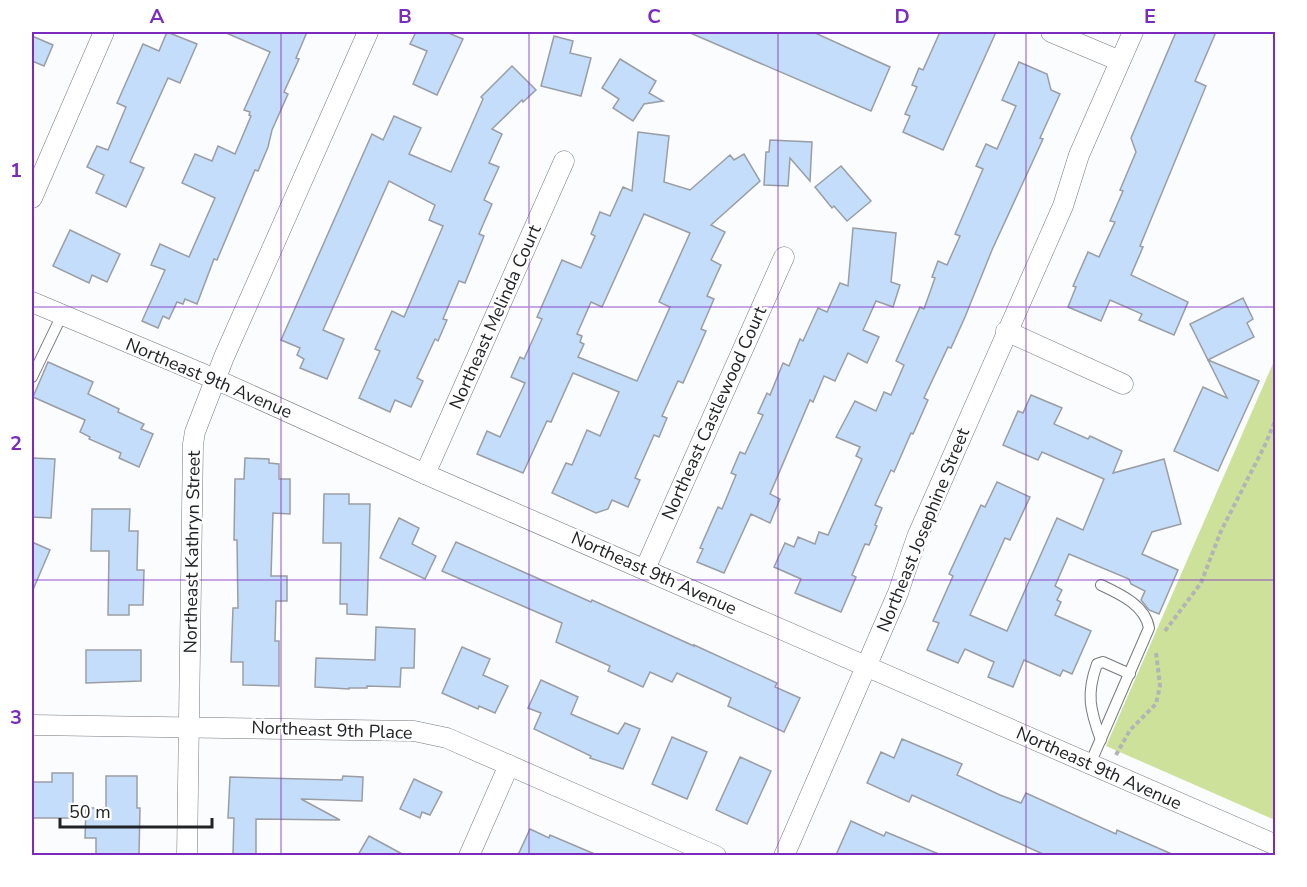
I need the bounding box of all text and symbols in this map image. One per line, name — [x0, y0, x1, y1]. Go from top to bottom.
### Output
text: A — [150, 3, 165, 30]
text: B — [398, 3, 412, 30]
text: C — [647, 3, 661, 30]
text: D — [894, 3, 910, 30]
text: E — [1144, 3, 1156, 30]
text: 1 — [10, 157, 22, 184]
street label: Northeast Melinda Court — [443, 220, 547, 413]
street label: Northeast Castlewood Court — [656, 302, 772, 524]
street label: Northeast 9th Avenue — [122, 332, 296, 424]
street label: Northeast Josephine Street — [871, 424, 975, 636]
text: 2 — [10, 430, 22, 457]
street label: Northeast Kathryn Street — [178, 450, 206, 654]
street label: Northeast 9th Avenue — [568, 526, 740, 620]
text: 3 — [10, 704, 22, 731]
street label: Northeast 9th Place — [251, 715, 413, 745]
street label: Northeast 9th Avenue — [1013, 721, 1185, 815]
scale bar — [60, 791, 212, 829]
text: 50 m — [69, 800, 111, 824]

